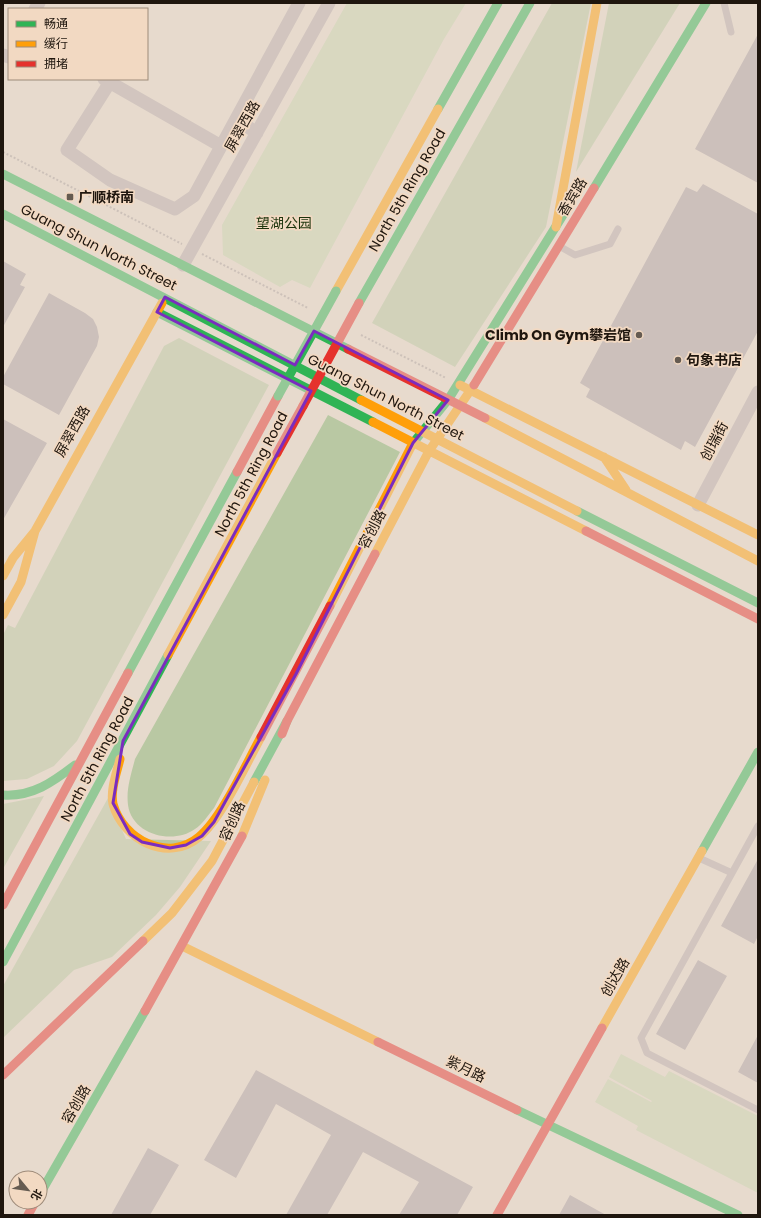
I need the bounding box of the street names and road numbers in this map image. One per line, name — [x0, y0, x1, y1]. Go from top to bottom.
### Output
street label: 屏翠西路 — [220, 97, 264, 155]
street label: North 5th Ring Road — [364, 125, 450, 255]
street label: 香宾路 — [553, 174, 591, 220]
street label: Guang Shun North Street — [17, 199, 181, 295]
street label: Guang Shun North Street — [304, 349, 468, 445]
street label: 屏翠西路 — [50, 402, 94, 460]
street label: North 5th Ring Road — [210, 408, 292, 540]
street label: 创瑞街 — [695, 418, 733, 464]
street label: 容创路 — [353, 506, 391, 552]
street label: North 5th Ring Road — [56, 693, 138, 825]
street label: 容创路 — [214, 798, 250, 844]
street label: 创达路 — [596, 954, 634, 1000]
street label: 紫月路 — [443, 1051, 489, 1087]
street label: 容创路 — [57, 1081, 95, 1127]

